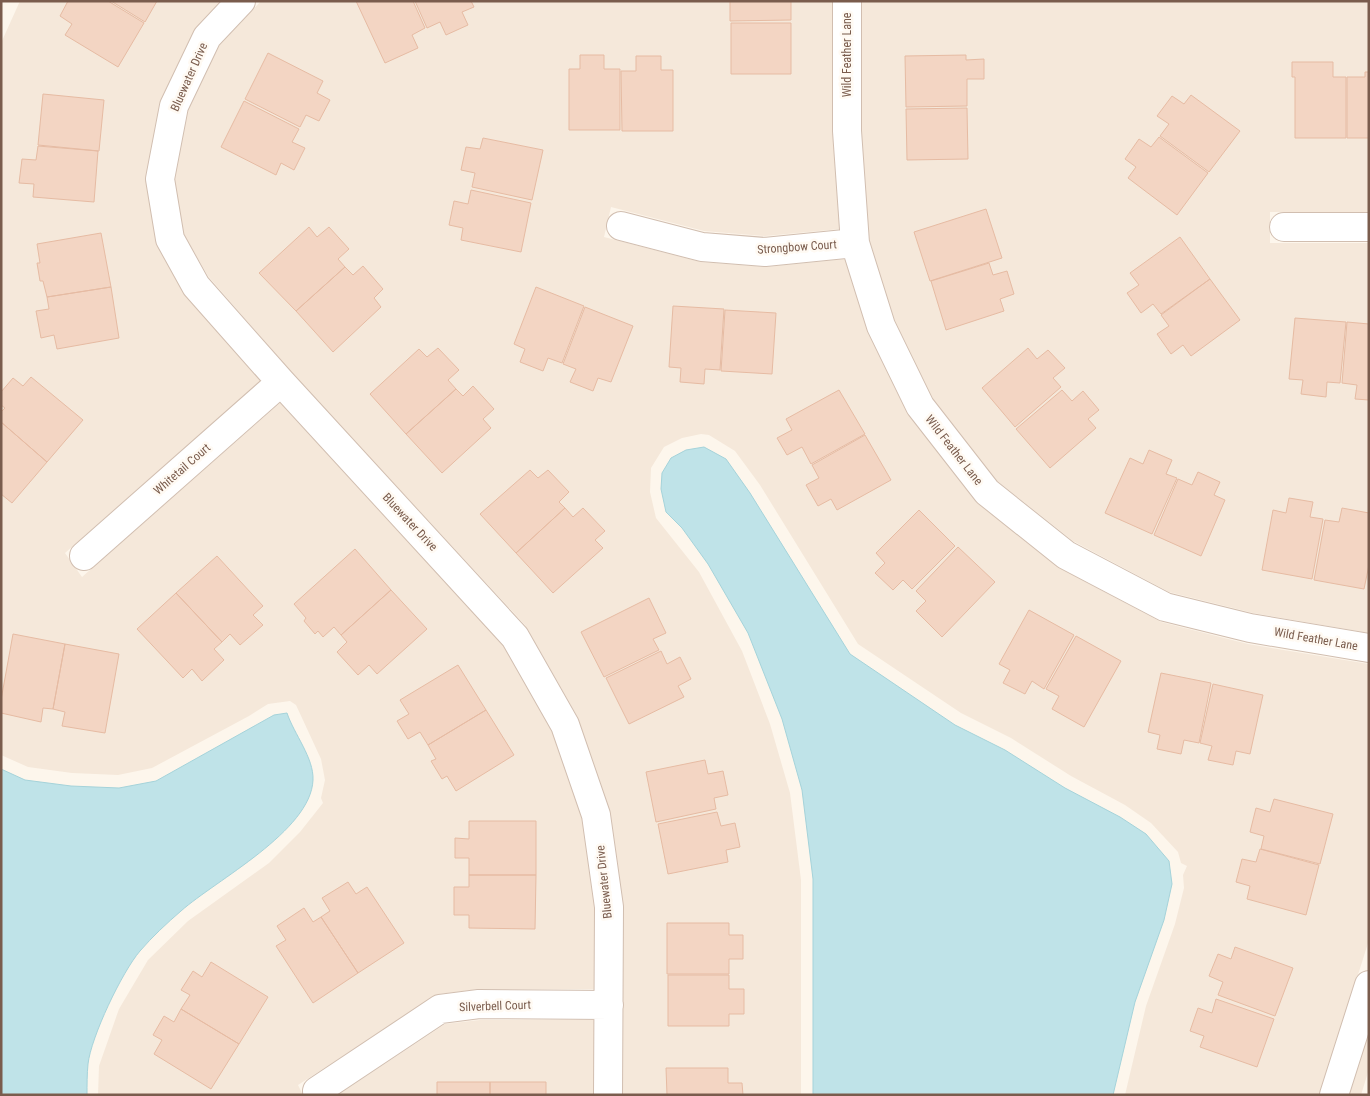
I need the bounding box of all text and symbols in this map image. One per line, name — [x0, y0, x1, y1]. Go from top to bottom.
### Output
street label: Wild Feather Lane — [840, 12, 854, 97]
street label: Bluewater Drive — [168, 40, 211, 114]
street label: Strongbow Court — [757, 237, 838, 257]
street label: Wild Feather Lane — [922, 412, 986, 488]
street label: Whitetail Court — [151, 440, 214, 497]
street label: Bluewater Drive — [380, 490, 441, 554]
street label: Wild Feather Lane — [1273, 625, 1359, 653]
street label: Bluewater Drive — [593, 844, 615, 919]
street label: Silverbell Court — [459, 998, 532, 1014]

